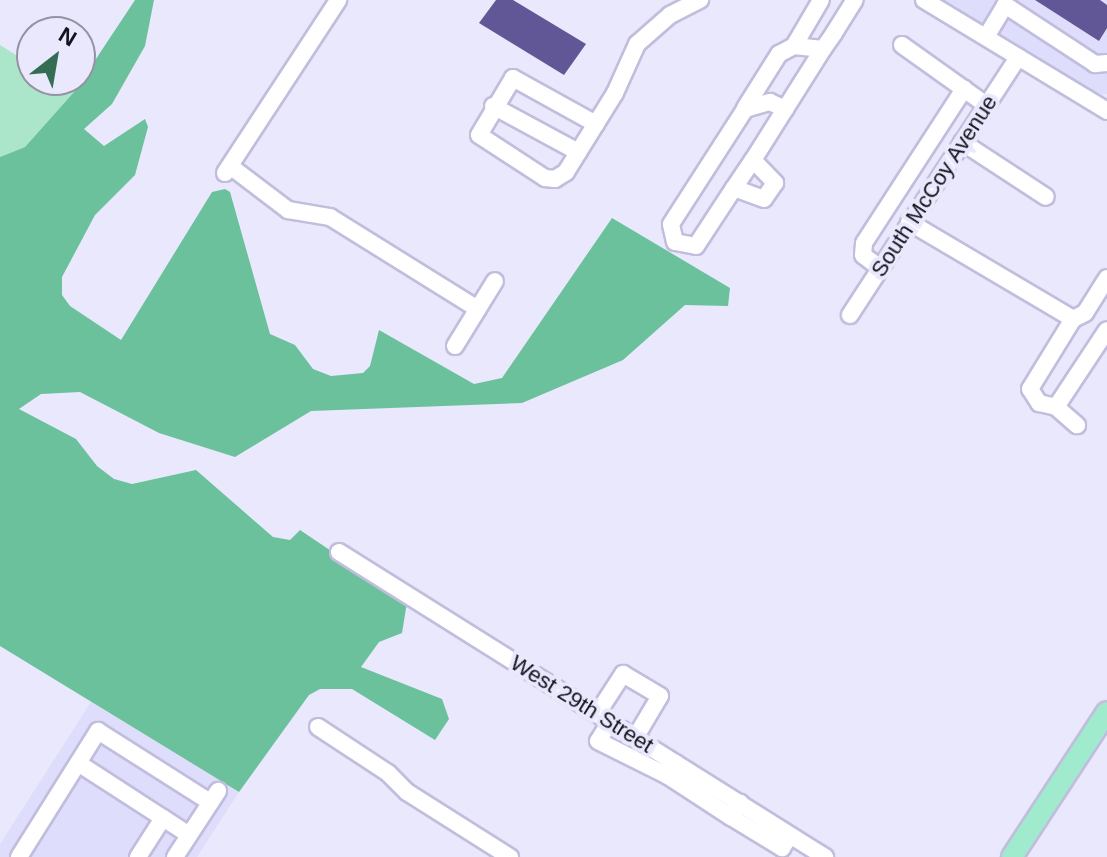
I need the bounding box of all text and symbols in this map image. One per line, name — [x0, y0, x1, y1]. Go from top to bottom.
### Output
north arrow — [16, 16, 96, 96]
text: N — [54, 22, 81, 52]
street label: South McCoy Avenue — [865, 90, 1003, 282]
street label: West 29th Street — [506, 649, 658, 759]

